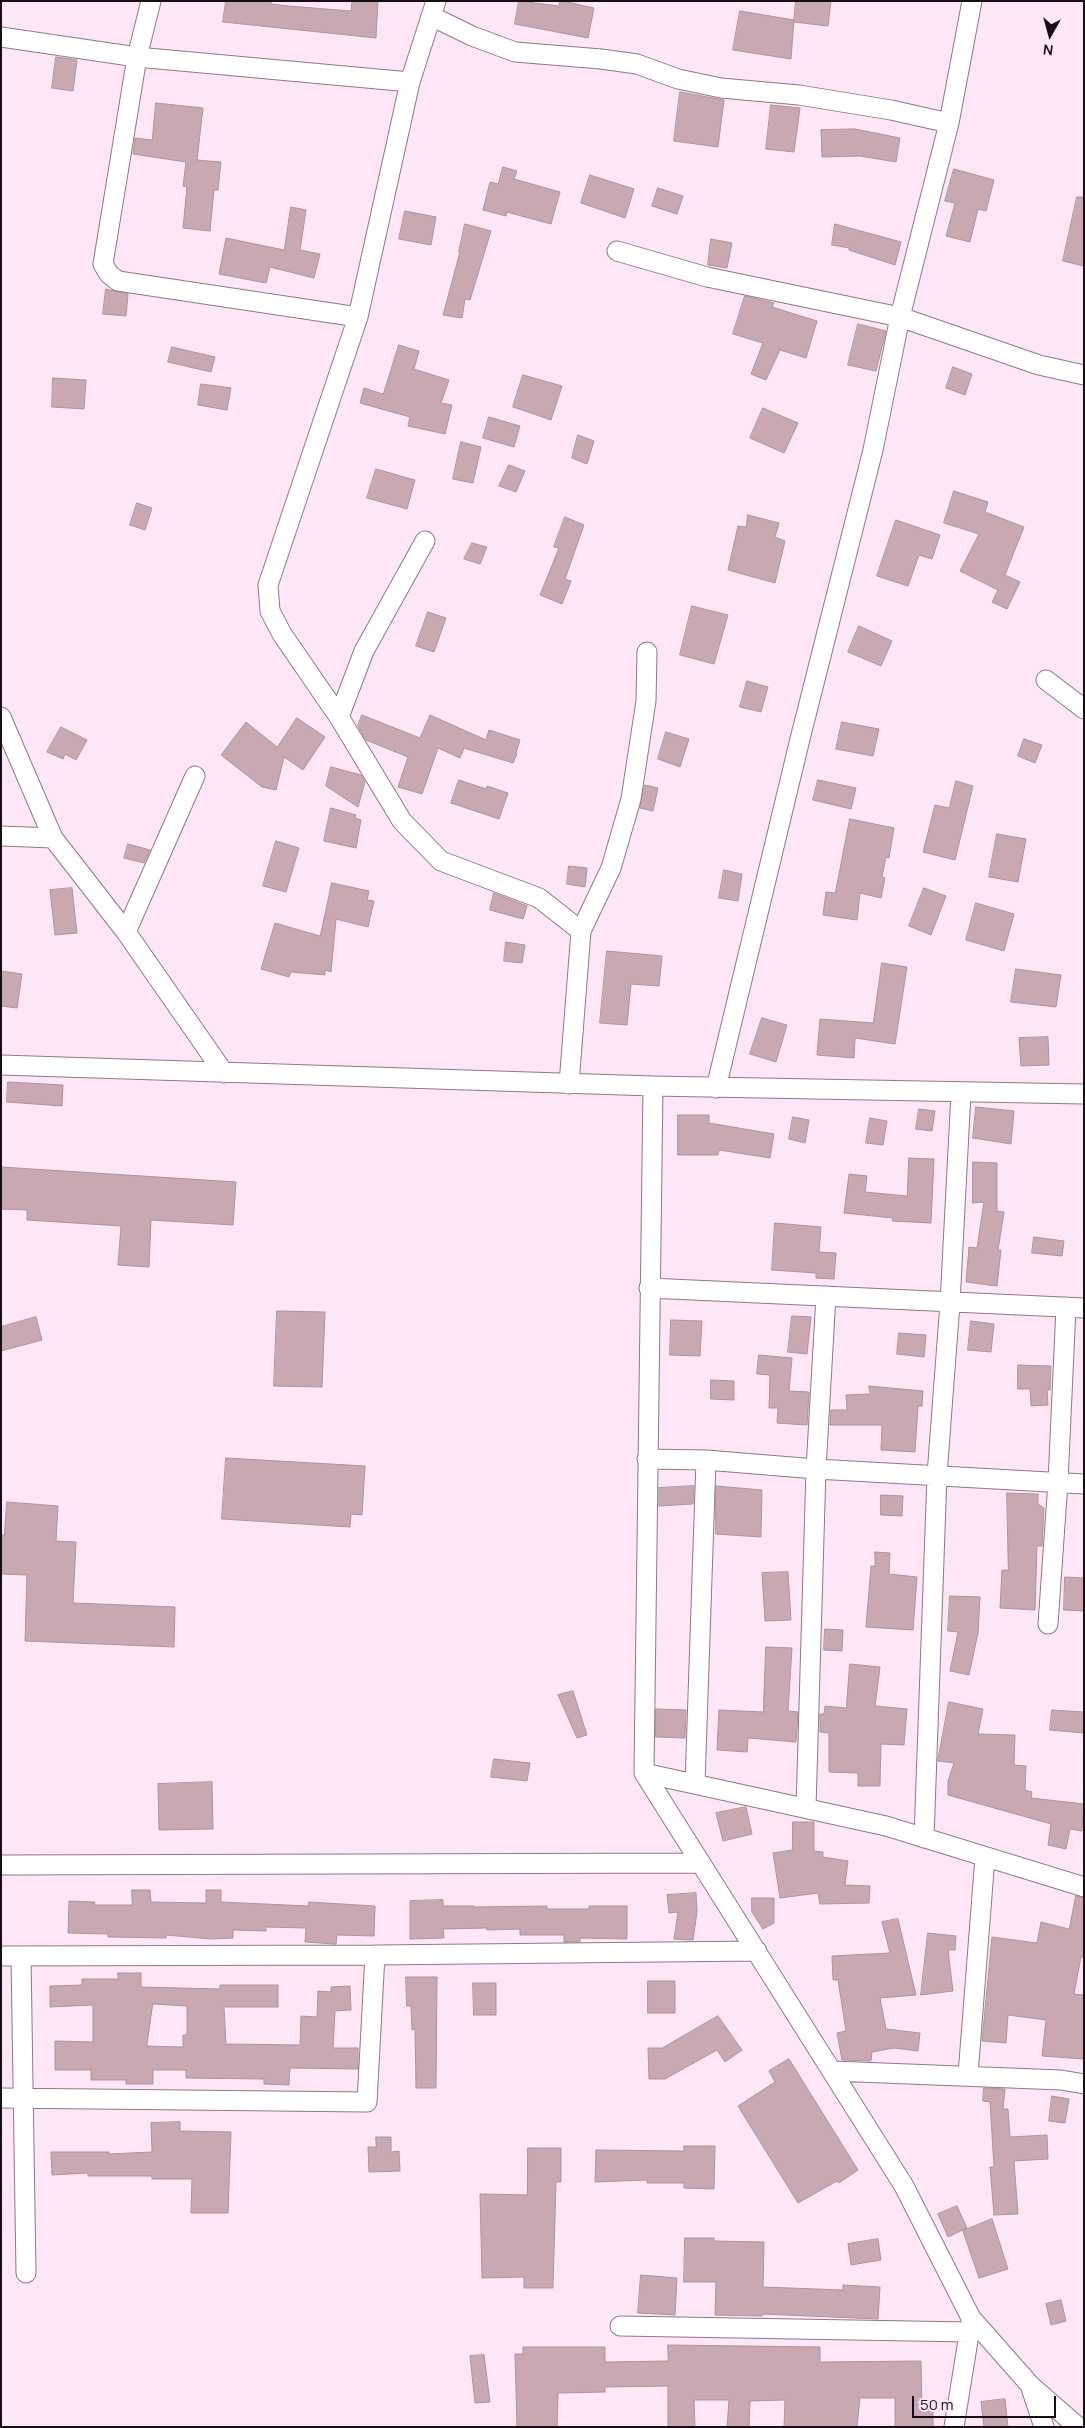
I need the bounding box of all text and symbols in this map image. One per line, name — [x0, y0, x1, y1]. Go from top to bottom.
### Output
north arrow — [1025, 10, 1075, 60]
text: N — [1042, 40, 1054, 60]
scale bar — [915, 2386, 1059, 2418]
text: 50 m — [920, 2394, 954, 2415]

